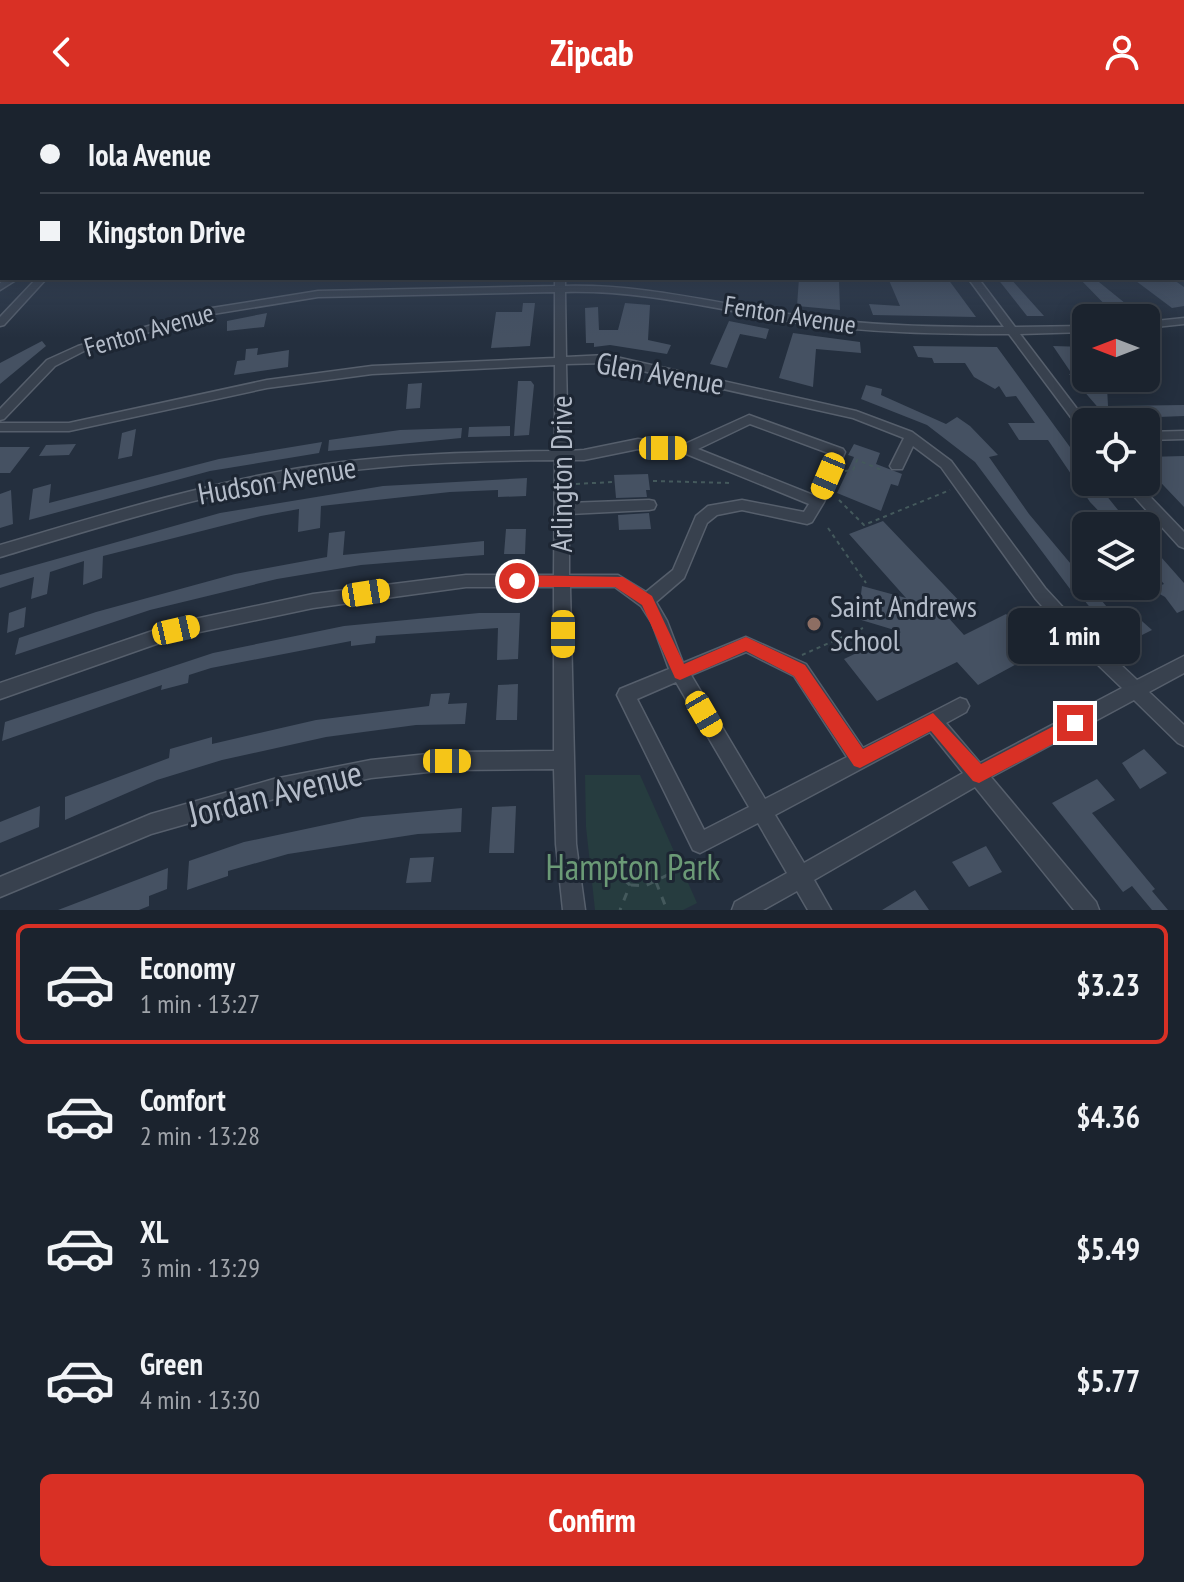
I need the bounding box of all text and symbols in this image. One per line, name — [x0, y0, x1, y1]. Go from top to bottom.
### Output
text: Zipcab — [550, 29, 634, 76]
icon: back — [40, 30, 84, 74]
icon: person — [1100, 30, 1144, 74]
text: Iola Avenue — [88, 135, 211, 174]
text: Kingston Drive — [88, 212, 246, 251]
street label: Fenton Avenue — [722, 288, 858, 341]
street label: Fenton Avenue — [80, 295, 217, 364]
north arrow — [1072, 304, 1160, 392]
map controls — [1072, 304, 1160, 600]
street label: Glen Avenue — [593, 342, 727, 403]
street label: Arlington Drive — [541, 395, 580, 553]
button: locate — [1072, 408, 1160, 496]
car — [639, 436, 687, 460]
street label: Hudson Avenue — [195, 446, 359, 513]
car — [808, 449, 848, 503]
button: layers — [1072, 512, 1160, 600]
route start — [499, 563, 535, 599]
car — [340, 577, 392, 609]
place label: Saint Andrews School — [830, 586, 977, 659]
callout: 1 min — [1009, 607, 1141, 663]
car — [551, 610, 575, 658]
car — [150, 613, 202, 647]
marker: Saint Andrews School — [805, 615, 823, 633]
text: 1 min — [1048, 619, 1100, 652]
car — [682, 687, 726, 741]
route end — [1057, 705, 1093, 741]
street label: Jordan Avenue — [182, 748, 367, 837]
car — [423, 749, 471, 773]
park label: Hampton Park — [546, 843, 720, 890]
icon: car — [44, 948, 116, 1020]
text: Economy — [140, 948, 235, 987]
text: $3.23 — [1076, 965, 1140, 1004]
text: 1 min · 13:27 — [140, 987, 260, 1020]
icon: car — [44, 1080, 116, 1152]
text: Comfort — [140, 1080, 226, 1119]
text: $4.36 — [1076, 1097, 1140, 1136]
text: 2 min · 13:28 — [140, 1119, 260, 1152]
icon: car — [44, 1212, 116, 1284]
text: XL — [140, 1212, 169, 1251]
text: $5.49 — [1076, 1229, 1140, 1268]
text: 3 min · 13:29 — [140, 1251, 260, 1284]
icon: car — [44, 1344, 116, 1416]
text: Green — [140, 1344, 203, 1383]
text: $5.77 — [1076, 1361, 1140, 1400]
text: 4 min · 13:30 — [140, 1383, 260, 1416]
button: Confirm — [40, 1474, 1144, 1566]

